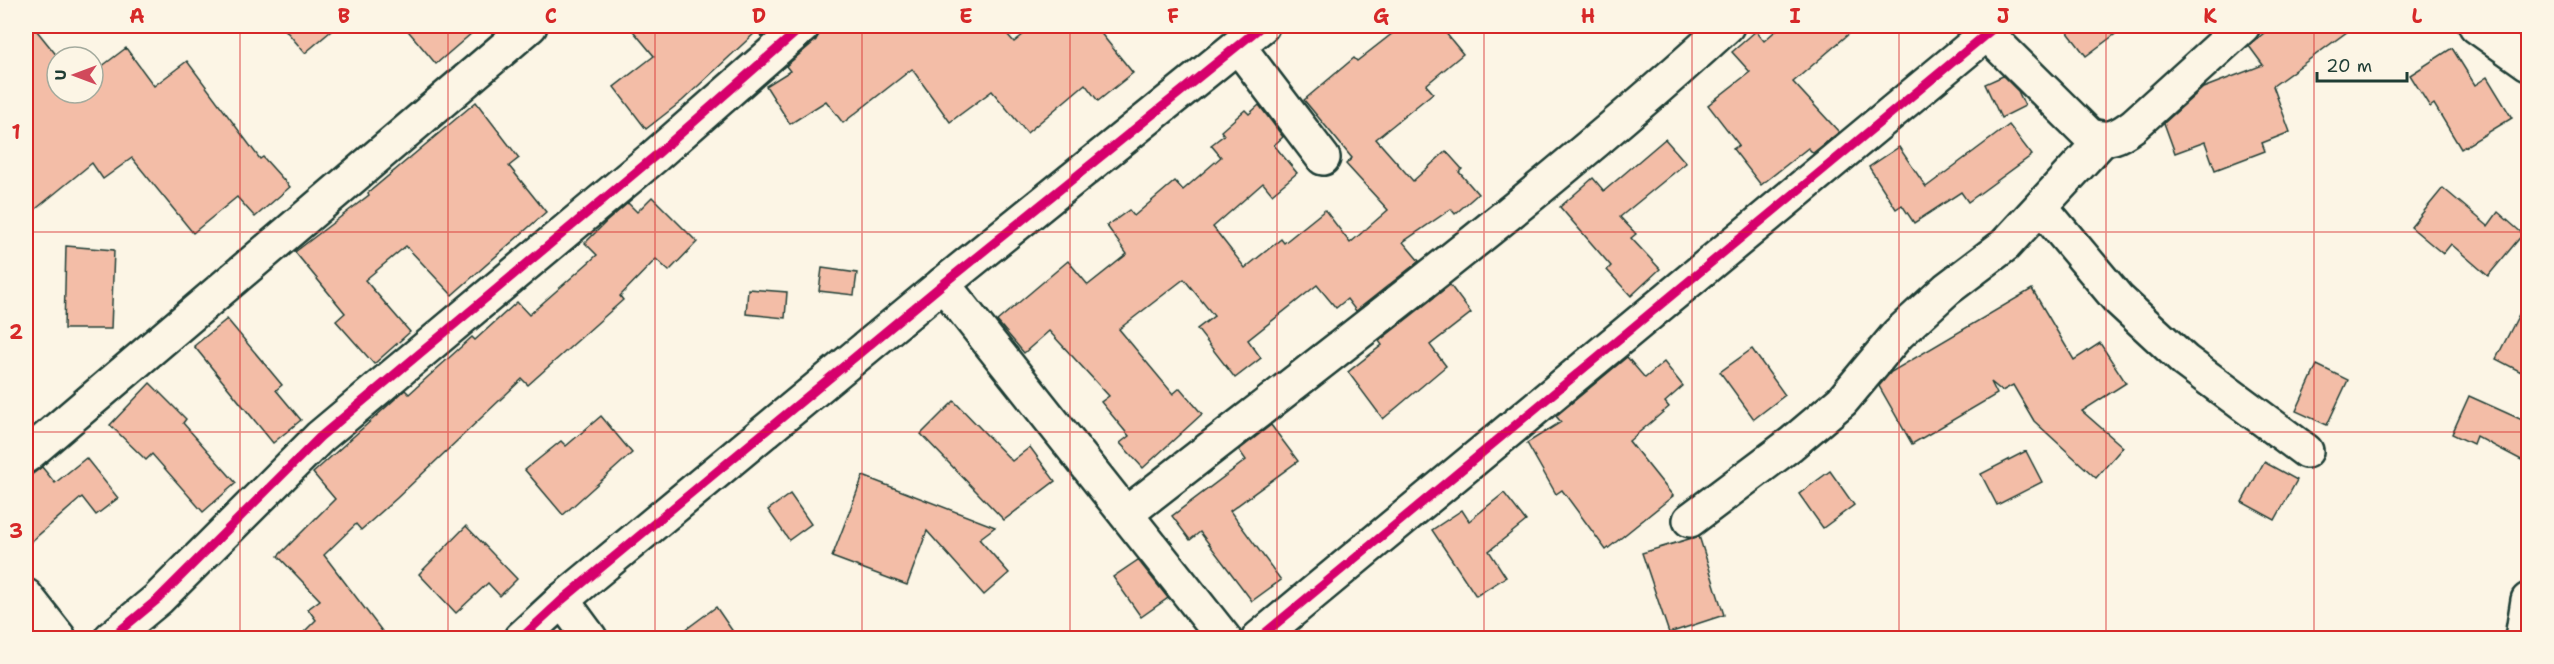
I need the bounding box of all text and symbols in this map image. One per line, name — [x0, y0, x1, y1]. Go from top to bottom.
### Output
text: A — [129, 3, 145, 29]
text: B — [338, 3, 350, 29]
text: C — [545, 3, 557, 29]
text: D — [752, 3, 766, 29]
text: E — [959, 3, 973, 29]
text: F — [1167, 3, 1179, 29]
text: G — [1373, 3, 1389, 29]
text: H — [1581, 3, 1595, 29]
text: I — [1789, 3, 1801, 29]
text: J — [1997, 3, 2010, 29]
text: K — [2203, 3, 2217, 29]
text: L — [2412, 3, 2423, 29]
north arrow — [45, 45, 105, 105]
scale bar — [2317, 45, 2407, 83]
text: 20 m — [2326, 54, 2372, 78]
text: U — [50, 69, 71, 80]
text: 1 — [11, 119, 21, 145]
text: 2 — [9, 319, 23, 345]
text: 3 — [9, 518, 23, 544]

